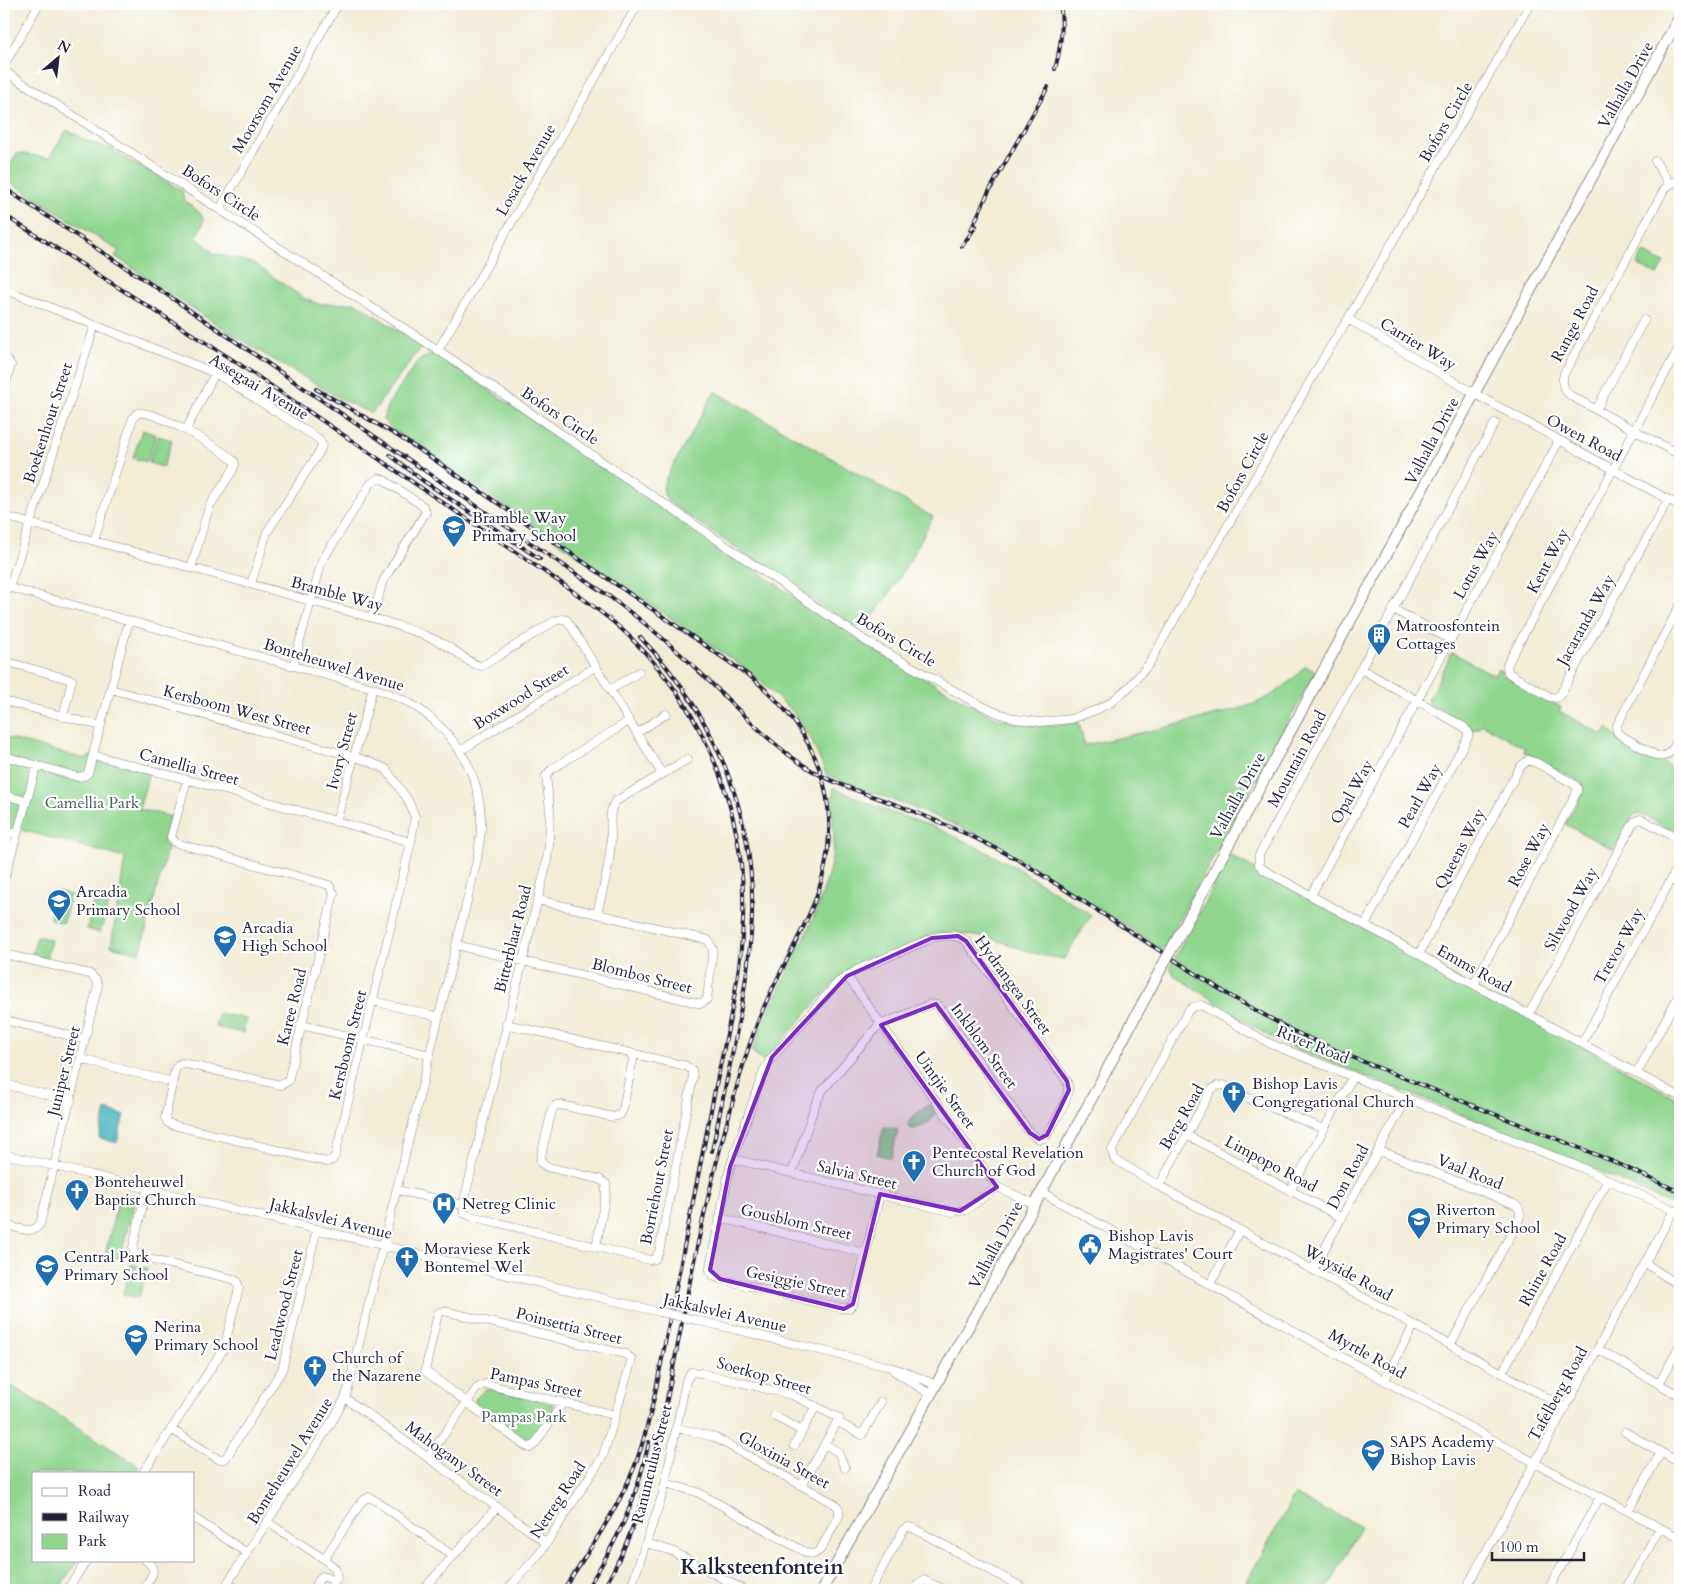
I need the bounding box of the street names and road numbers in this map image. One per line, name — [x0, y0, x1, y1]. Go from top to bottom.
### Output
street label: Valhalla Drive — [1593, 37, 1659, 133]
street label: Moorsom Avenue — [227, 41, 307, 157]
street label: Bofors Circle — [1414, 78, 1478, 166]
street label: Losack Avenue — [491, 120, 561, 220]
street label: Bofors Circle — [177, 159, 265, 227]
street label: Range Road — [1546, 282, 1604, 366]
street label: Carrier Way — [1376, 312, 1461, 376]
street label: Assegaai Avenue — [205, 349, 313, 425]
street label: Boekenhout Street — [18, 360, 78, 486]
street label: Bofors Circle — [517, 382, 603, 450]
street label: Valhalla Drive — [1400, 393, 1464, 489]
street label: Owen Road — [1542, 409, 1626, 467]
street label: Bofors Circle — [1212, 427, 1274, 517]
street label: Kent Way — [1522, 524, 1575, 597]
street label: Lotus Way — [1448, 526, 1504, 603]
street label: Jacaranda Way — [1551, 570, 1620, 671]
street label: Bramble Way — [289, 571, 386, 617]
street label: Bofors Circle — [852, 607, 940, 673]
street label: Bonteheuwel Avenue — [261, 633, 407, 697]
street label: Boxwood Street — [469, 659, 573, 735]
street label: Kersboom West Street — [161, 680, 313, 740]
street label: Mountain Road — [1262, 706, 1332, 811]
street label: Ivory Street — [321, 710, 363, 792]
street label: Camellia Street — [137, 743, 241, 791]
street label: Valhalla Drive — [1205, 748, 1271, 844]
street label: Opal Way — [1325, 755, 1379, 828]
street label: Pearl Way — [1393, 759, 1447, 832]
street label: Queens Way — [1429, 804, 1491, 893]
street label: Rose Way — [1503, 819, 1555, 891]
street label: Silwood Way — [1539, 863, 1603, 955]
street label: Bitterblaar Road — [489, 882, 537, 995]
street label: Trevor Way — [1589, 903, 1649, 988]
street label: Hydrangea Street — [969, 931, 1057, 1039]
street label: Emms Road — [1433, 940, 1516, 999]
street label: Blombos Street — [590, 953, 694, 999]
street label: Karee Road — [272, 966, 312, 1048]
street label: Kersboom Street — [324, 988, 372, 1102]
street label: Inkblom Street — [945, 999, 1023, 1093]
street label: River Road — [1274, 1021, 1353, 1070]
street label: Juniper Street — [42, 1024, 86, 1120]
street label: Uintjie Street — [909, 1047, 981, 1133]
street label: Berg Road — [1154, 1080, 1210, 1154]
street label: Borriehout Street — [635, 1127, 679, 1247]
street label: Limpopo Road — [1221, 1130, 1321, 1198]
street label: Don Road — [1322, 1140, 1374, 1213]
street label: Vaal Road — [1434, 1149, 1507, 1195]
street label: Salvia Street — [815, 1155, 899, 1195]
street label: Jakkalsvlei Avenue — [265, 1193, 395, 1245]
street label: Valhalla Drive — [964, 1197, 1028, 1293]
street label: Gousblom Street — [738, 1199, 854, 1245]
street label: Rhine Road — [1514, 1229, 1572, 1310]
street label: Wayside Road — [1299, 1239, 1397, 1307]
street label: Leadwood Street — [260, 1247, 308, 1363]
street label: Gesiggie Street — [744, 1261, 848, 1303]
street label: Jakkalsvlei Avenue — [659, 1288, 789, 1338]
street label: Poinsettia Street — [514, 1302, 624, 1350]
street label: Myrtle Road — [1324, 1324, 1410, 1385]
street label: Tafelberg Road — [1523, 1342, 1593, 1445]
street label: Soetkop Street — [714, 1352, 814, 1400]
street label: Pampas Street — [488, 1363, 584, 1403]
street label: Bonteheuwel Avenue — [242, 1393, 338, 1529]
street label: Ranunculus Street — [627, 1402, 677, 1526]
street label: Mahogany Street — [401, 1416, 507, 1502]
street label: Gloxinia Street — [734, 1426, 834, 1494]
street label: Netreg Road — [525, 1457, 591, 1543]

